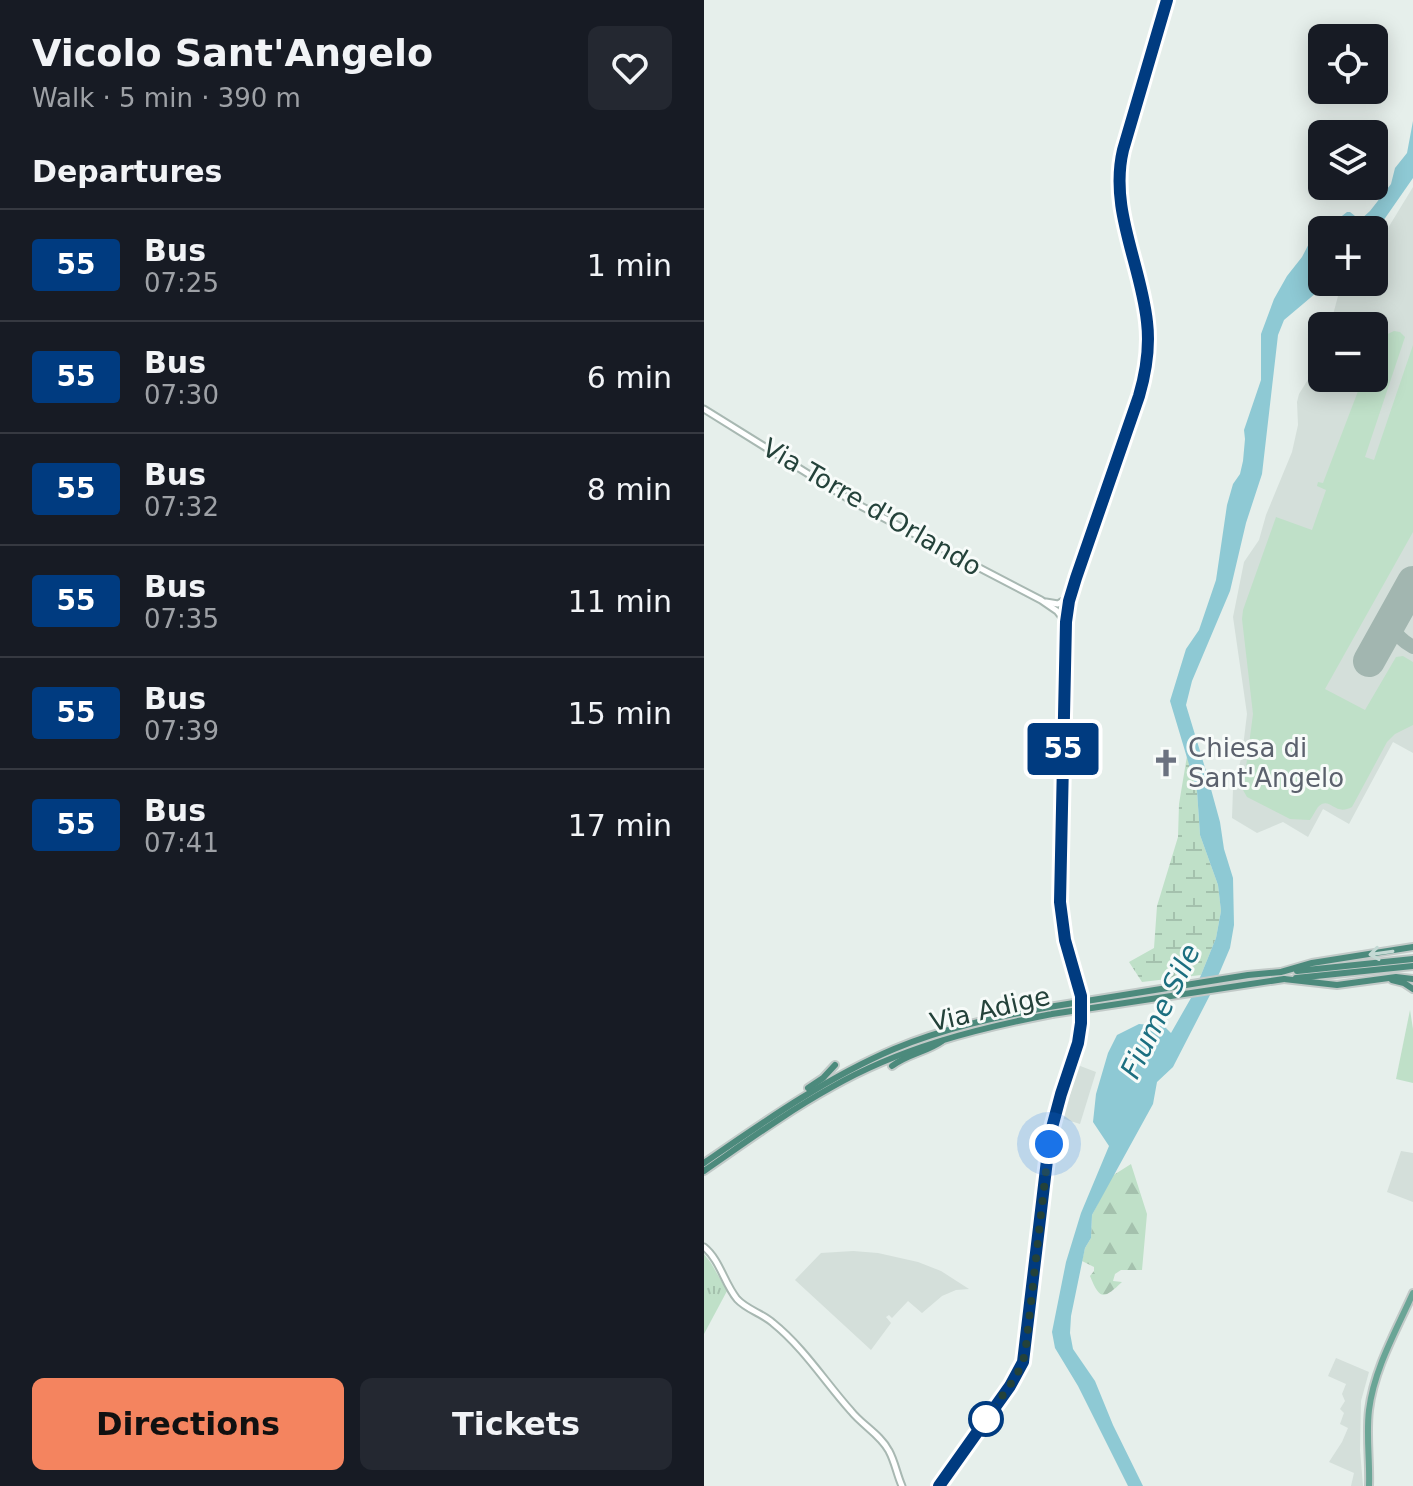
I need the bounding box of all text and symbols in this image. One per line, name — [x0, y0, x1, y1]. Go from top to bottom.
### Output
map controls — [1308, 24, 1388, 392]
button: locate — [1308, 24, 1388, 104]
button: heart — [588, 26, 672, 110]
text: Vicolo Sant'Angelo — [32, 31, 433, 75]
text: Walk · 5 min · 390 m — [32, 83, 301, 113]
button: layers — [1308, 120, 1388, 200]
text: Departures — [32, 154, 222, 189]
button: + — [1308, 216, 1388, 296]
text: Bus — [144, 233, 206, 268]
text: 55 — [57, 248, 95, 281]
text: 1 min — [587, 248, 672, 283]
text: 07:25 — [144, 268, 219, 298]
button: − — [1308, 312, 1388, 392]
text: Bus — [144, 345, 206, 380]
text: 55 — [57, 360, 95, 393]
text: 6 min — [587, 360, 672, 395]
text: 07:30 — [144, 380, 219, 410]
street label: Via Torre d'Orlando — [757, 432, 987, 582]
text: Bus — [144, 457, 206, 492]
text: 55 — [57, 472, 95, 505]
text: 8 min — [587, 472, 672, 507]
text: 07:32 — [144, 492, 219, 522]
text: Bus — [144, 569, 206, 604]
text: 55 — [57, 584, 95, 617]
text: 11 min — [568, 584, 672, 619]
text: 07:35 — [144, 604, 219, 634]
text: Bus — [144, 681, 206, 716]
text: 55 — [57, 696, 95, 729]
text: 15 min — [568, 696, 672, 731]
text: 07:39 — [144, 716, 219, 746]
line badge: 55 — [1027, 723, 1099, 775]
text: 55 — [1044, 732, 1082, 765]
place label: Chiesa di Sant'Angelo — [1188, 733, 1344, 793]
church icon: Chiesa di Sant'Angelo — [1151, 748, 1181, 778]
text: Bus — [144, 793, 206, 828]
text: 55 — [57, 808, 95, 841]
text: 17 min — [568, 808, 672, 843]
text: 07:41 — [144, 828, 219, 858]
water label: Fiume Sile — [1114, 939, 1207, 1084]
one-way arrow — [1368, 945, 1395, 960]
street label: Via Adige — [927, 981, 1053, 1037]
your location — [1029, 1124, 1069, 1164]
button: Directions — [32, 1378, 344, 1470]
button: Tickets — [360, 1378, 672, 1470]
unlabelled marker — [969, 1402, 1003, 1436]

